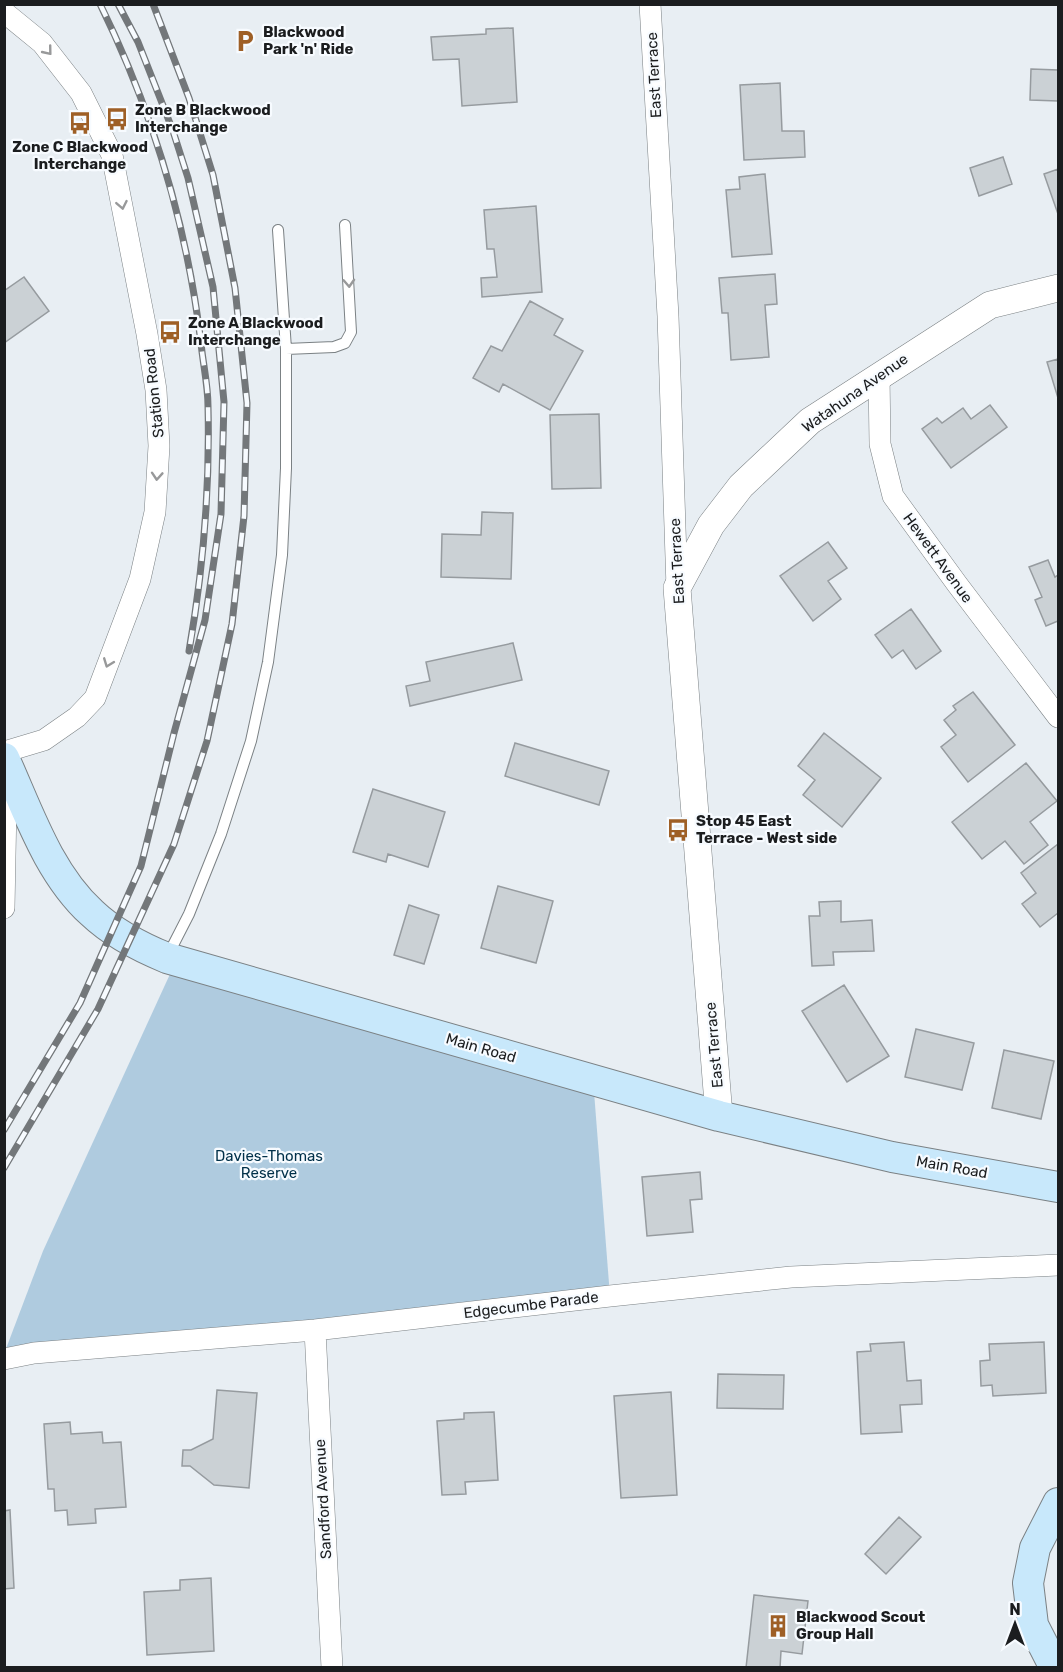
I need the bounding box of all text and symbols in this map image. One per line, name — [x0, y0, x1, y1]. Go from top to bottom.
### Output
place label: Blackwood Park 'n' Ride — [263, 23, 353, 58]
parking icon: Blackwood Park 'n' Ride — [232, 28, 258, 54]
street label: East Terrace — [643, 32, 665, 118]
one-way arrow — [40, 44, 51, 55]
place label: Zone B Blackwood Interchange — [135, 101, 271, 136]
bus stop icon: Zone B Blackwood Interchange — [104, 106, 130, 132]
bus stop icon: Zone C Blackwood Interchange — [67, 110, 93, 136]
place label: Zone C Blackwood Interchange — [12, 138, 148, 173]
one-way arrow — [115, 200, 128, 210]
one-way arrow — [342, 279, 355, 288]
place label: Zone A Blackwood Interchange — [188, 314, 323, 349]
bus stop icon: Zone A Blackwood Interchange — [157, 319, 183, 345]
street label: Station Road — [140, 347, 168, 439]
street label: Watahuna Avenue — [798, 350, 912, 436]
one-way arrow — [151, 471, 164, 480]
street label: Hewett Avenue — [899, 510, 977, 606]
street label: East Terrace — [666, 518, 688, 604]
one-way arrow — [103, 657, 115, 668]
place label: Stop 45 East Terrace - West side — [696, 812, 837, 847]
bus stop icon: Stop 45 East Terrace - West side — [665, 817, 691, 843]
street label: East Terrace — [701, 1001, 727, 1089]
street label: Main Road — [444, 1029, 518, 1067]
park label: Davies-Thomas Reserve — [215, 1147, 323, 1182]
street label: Main Road — [915, 1152, 989, 1182]
street label: Edgecumbe Parade — [462, 1288, 600, 1322]
street label: Sandford Avenue — [311, 1439, 335, 1559]
north arrow — [985, 1594, 1045, 1654]
text: N — [1009, 1600, 1021, 1619]
place label: Blackwood Scout Group Hall — [796, 1608, 925, 1643]
building icon: Blackwood Scout Group Hall — [765, 1613, 791, 1639]

